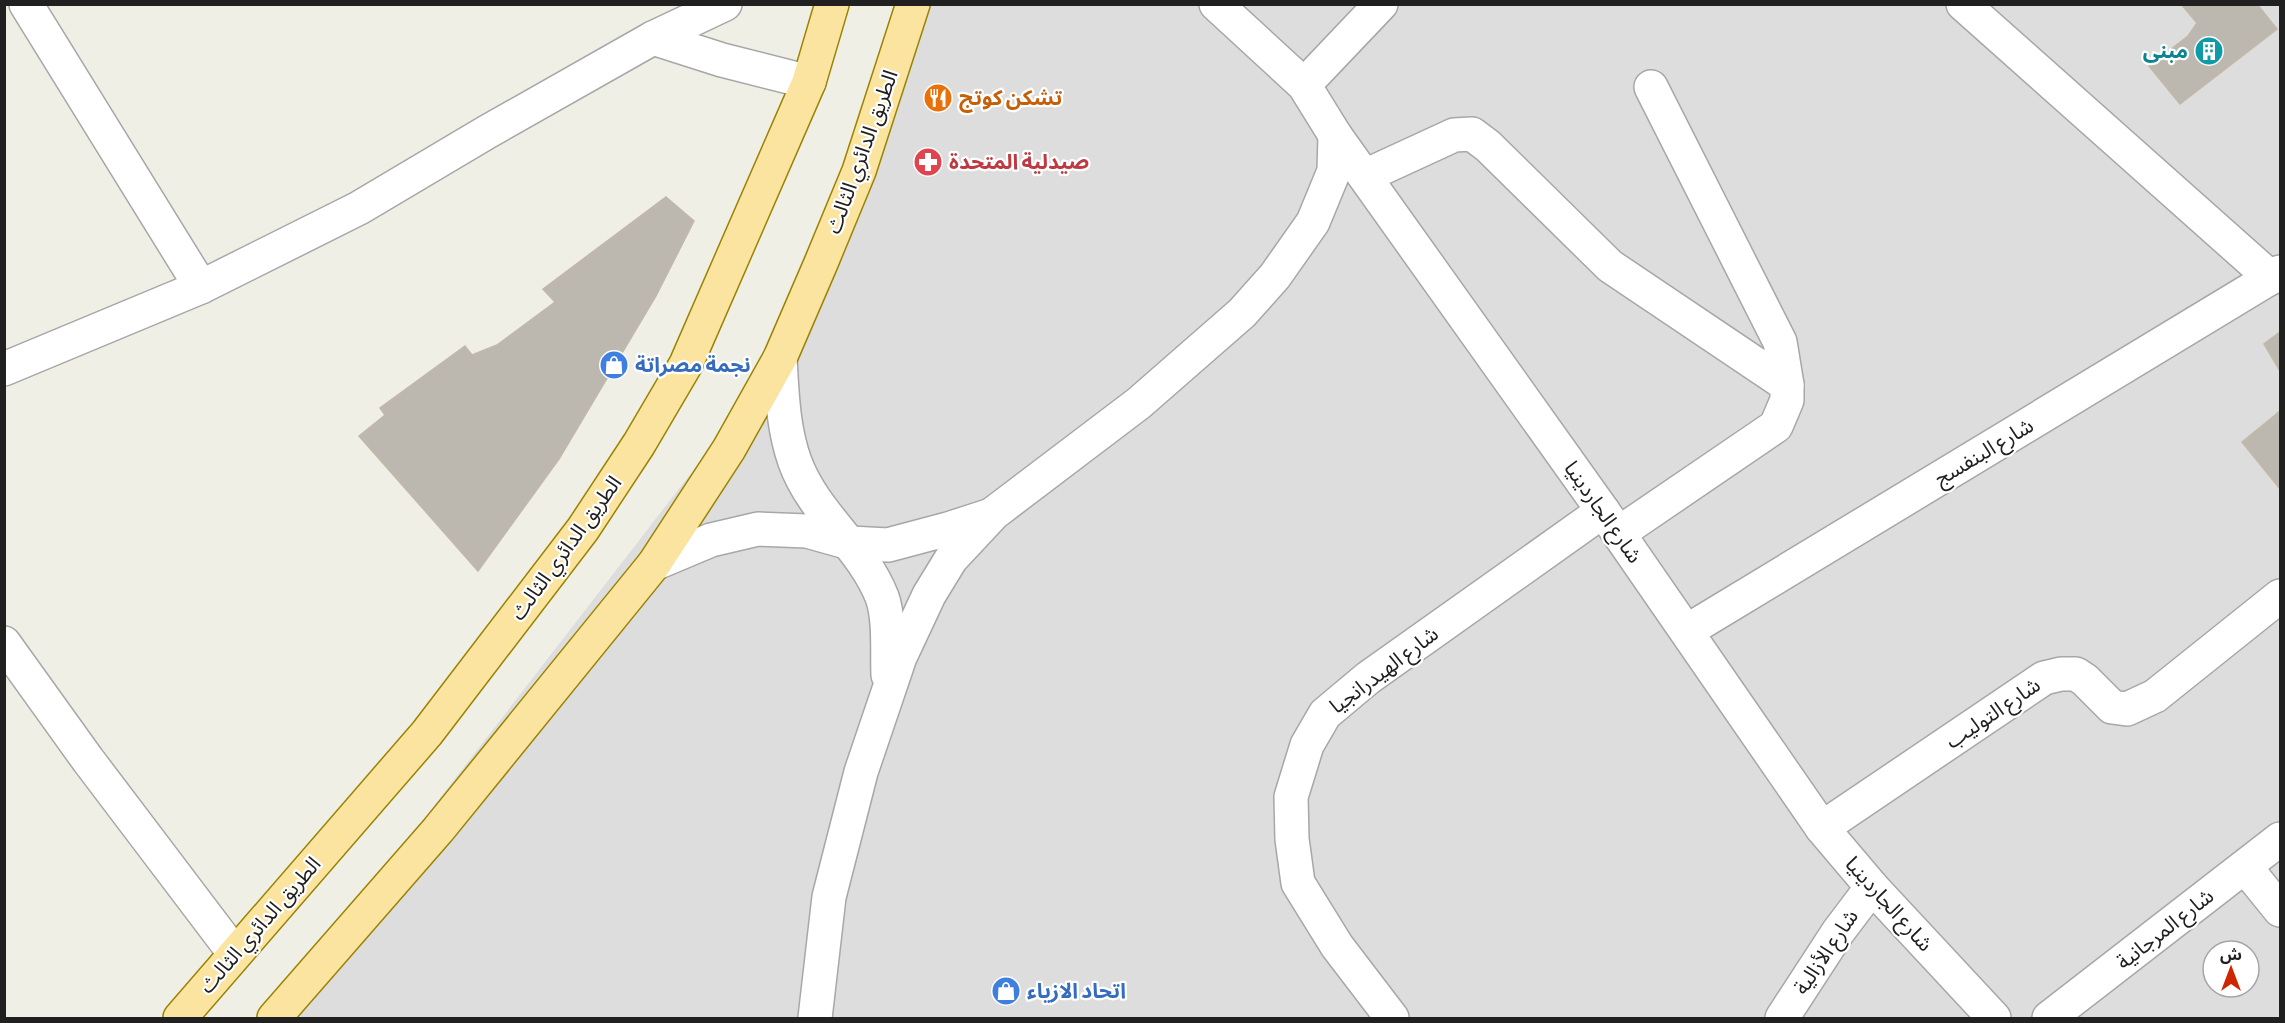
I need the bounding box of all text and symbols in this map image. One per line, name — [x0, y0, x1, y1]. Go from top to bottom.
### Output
building icon: مبنى — [2193, 35, 2225, 67]
place label: مبنى — [2143, 39, 2188, 64]
street label: الطريق الدائري الثالث — [821, 67, 906, 238]
restaurant icon: تشكن كوتج — [922, 82, 954, 114]
place label: تشكن كوتج — [959, 86, 1063, 113]
pharmacy icon: صيدلية المتحدة — [912, 146, 944, 178]
place label: صيدلية المتحدة — [949, 150, 1089, 175]
shop icon: نجمة مصراتة — [598, 349, 630, 381]
place label: نجمة مصراتة — [635, 353, 751, 378]
street label: شارع البنفسج — [1930, 413, 2039, 493]
street label: شارع الجاردينيا — [1557, 456, 1647, 569]
street label: الطريق الدائري الثالث — [506, 471, 629, 627]
street label: شارع الهيدرانجيا — [1325, 621, 1445, 721]
street label: شارع التوليب — [1941, 673, 2046, 756]
street label: الطريق الدائري الثالث — [194, 852, 329, 1000]
street label: شارع الجاردينيا — [1838, 852, 1938, 958]
street label: شارع المرجانية — [2112, 884, 2220, 977]
street label: شارع الأزالية — [1789, 905, 1866, 1001]
north arrow — [2201, 939, 2261, 999]
text: ش — [2220, 946, 2242, 965]
shop icon: اتحاد الازياء — [990, 975, 1022, 1007]
place label: اتحاد الازياء — [1027, 979, 1126, 1004]

